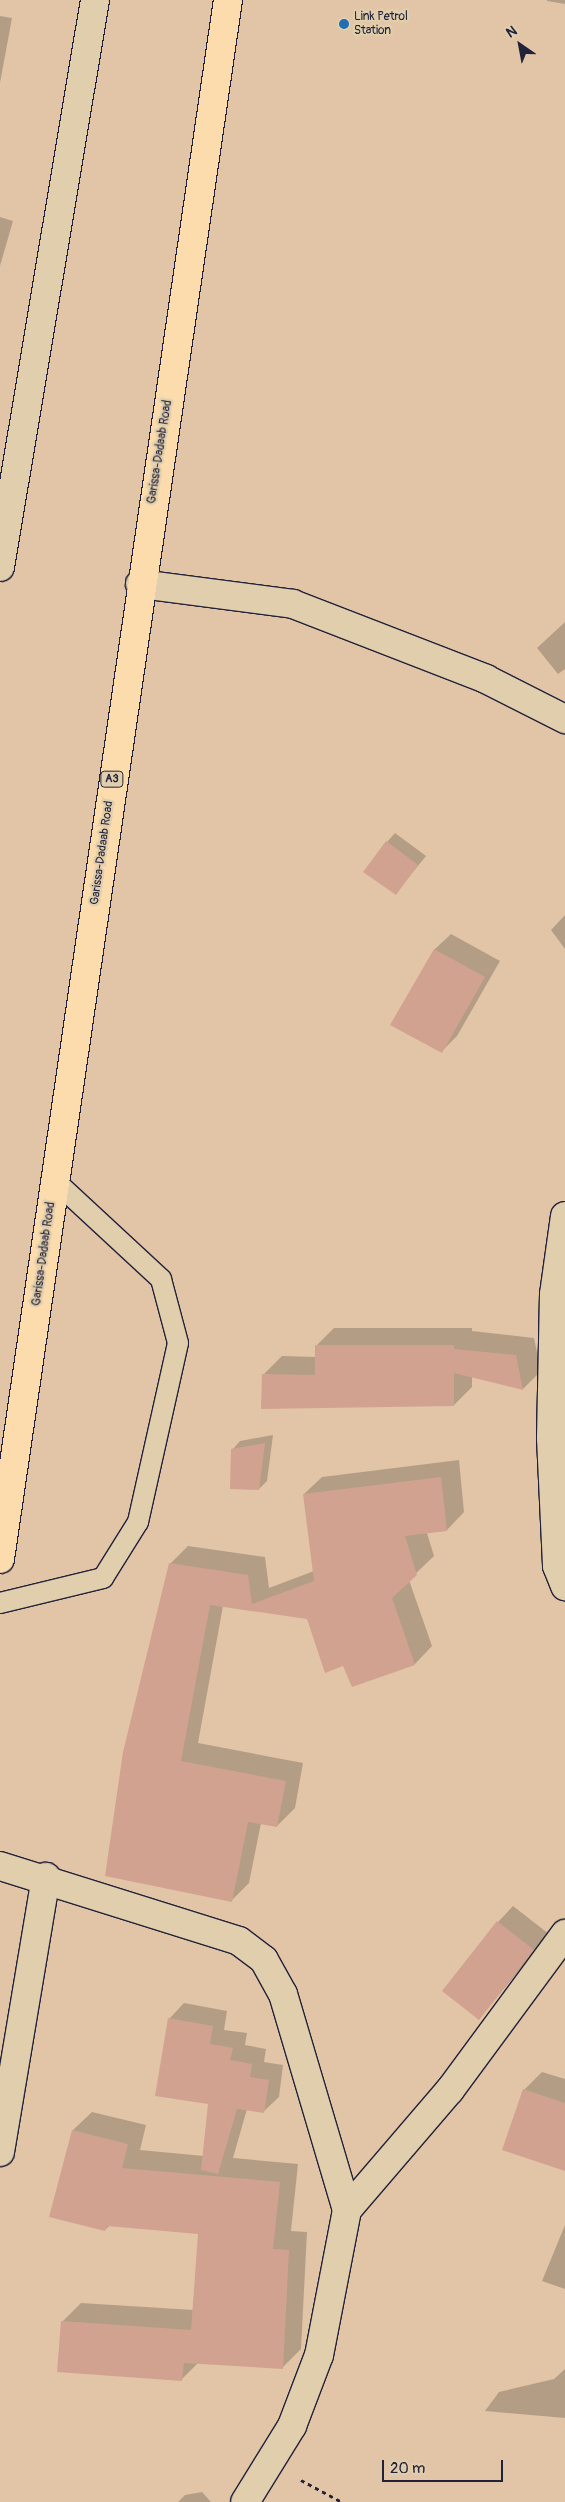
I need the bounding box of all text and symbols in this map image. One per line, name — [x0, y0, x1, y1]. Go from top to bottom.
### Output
place label: Link Petrol Station — [354, 10, 408, 38]
marker: Link Petrol Station — [338, 18, 350, 30]
north arrow — [495, 20, 545, 70]
text: N — [503, 22, 520, 42]
street label: Garissa-Dadaab Road — [145, 399, 175, 505]
road number: A3 — [100, 771, 124, 788]
street label: Garissa-Dadaab Road — [88, 800, 116, 906]
street label: Garissa-Dadaab Road — [30, 1201, 58, 1307]
scale bar — [385, 2450, 506, 2482]
text: 20 m — [390, 2459, 425, 2478]

